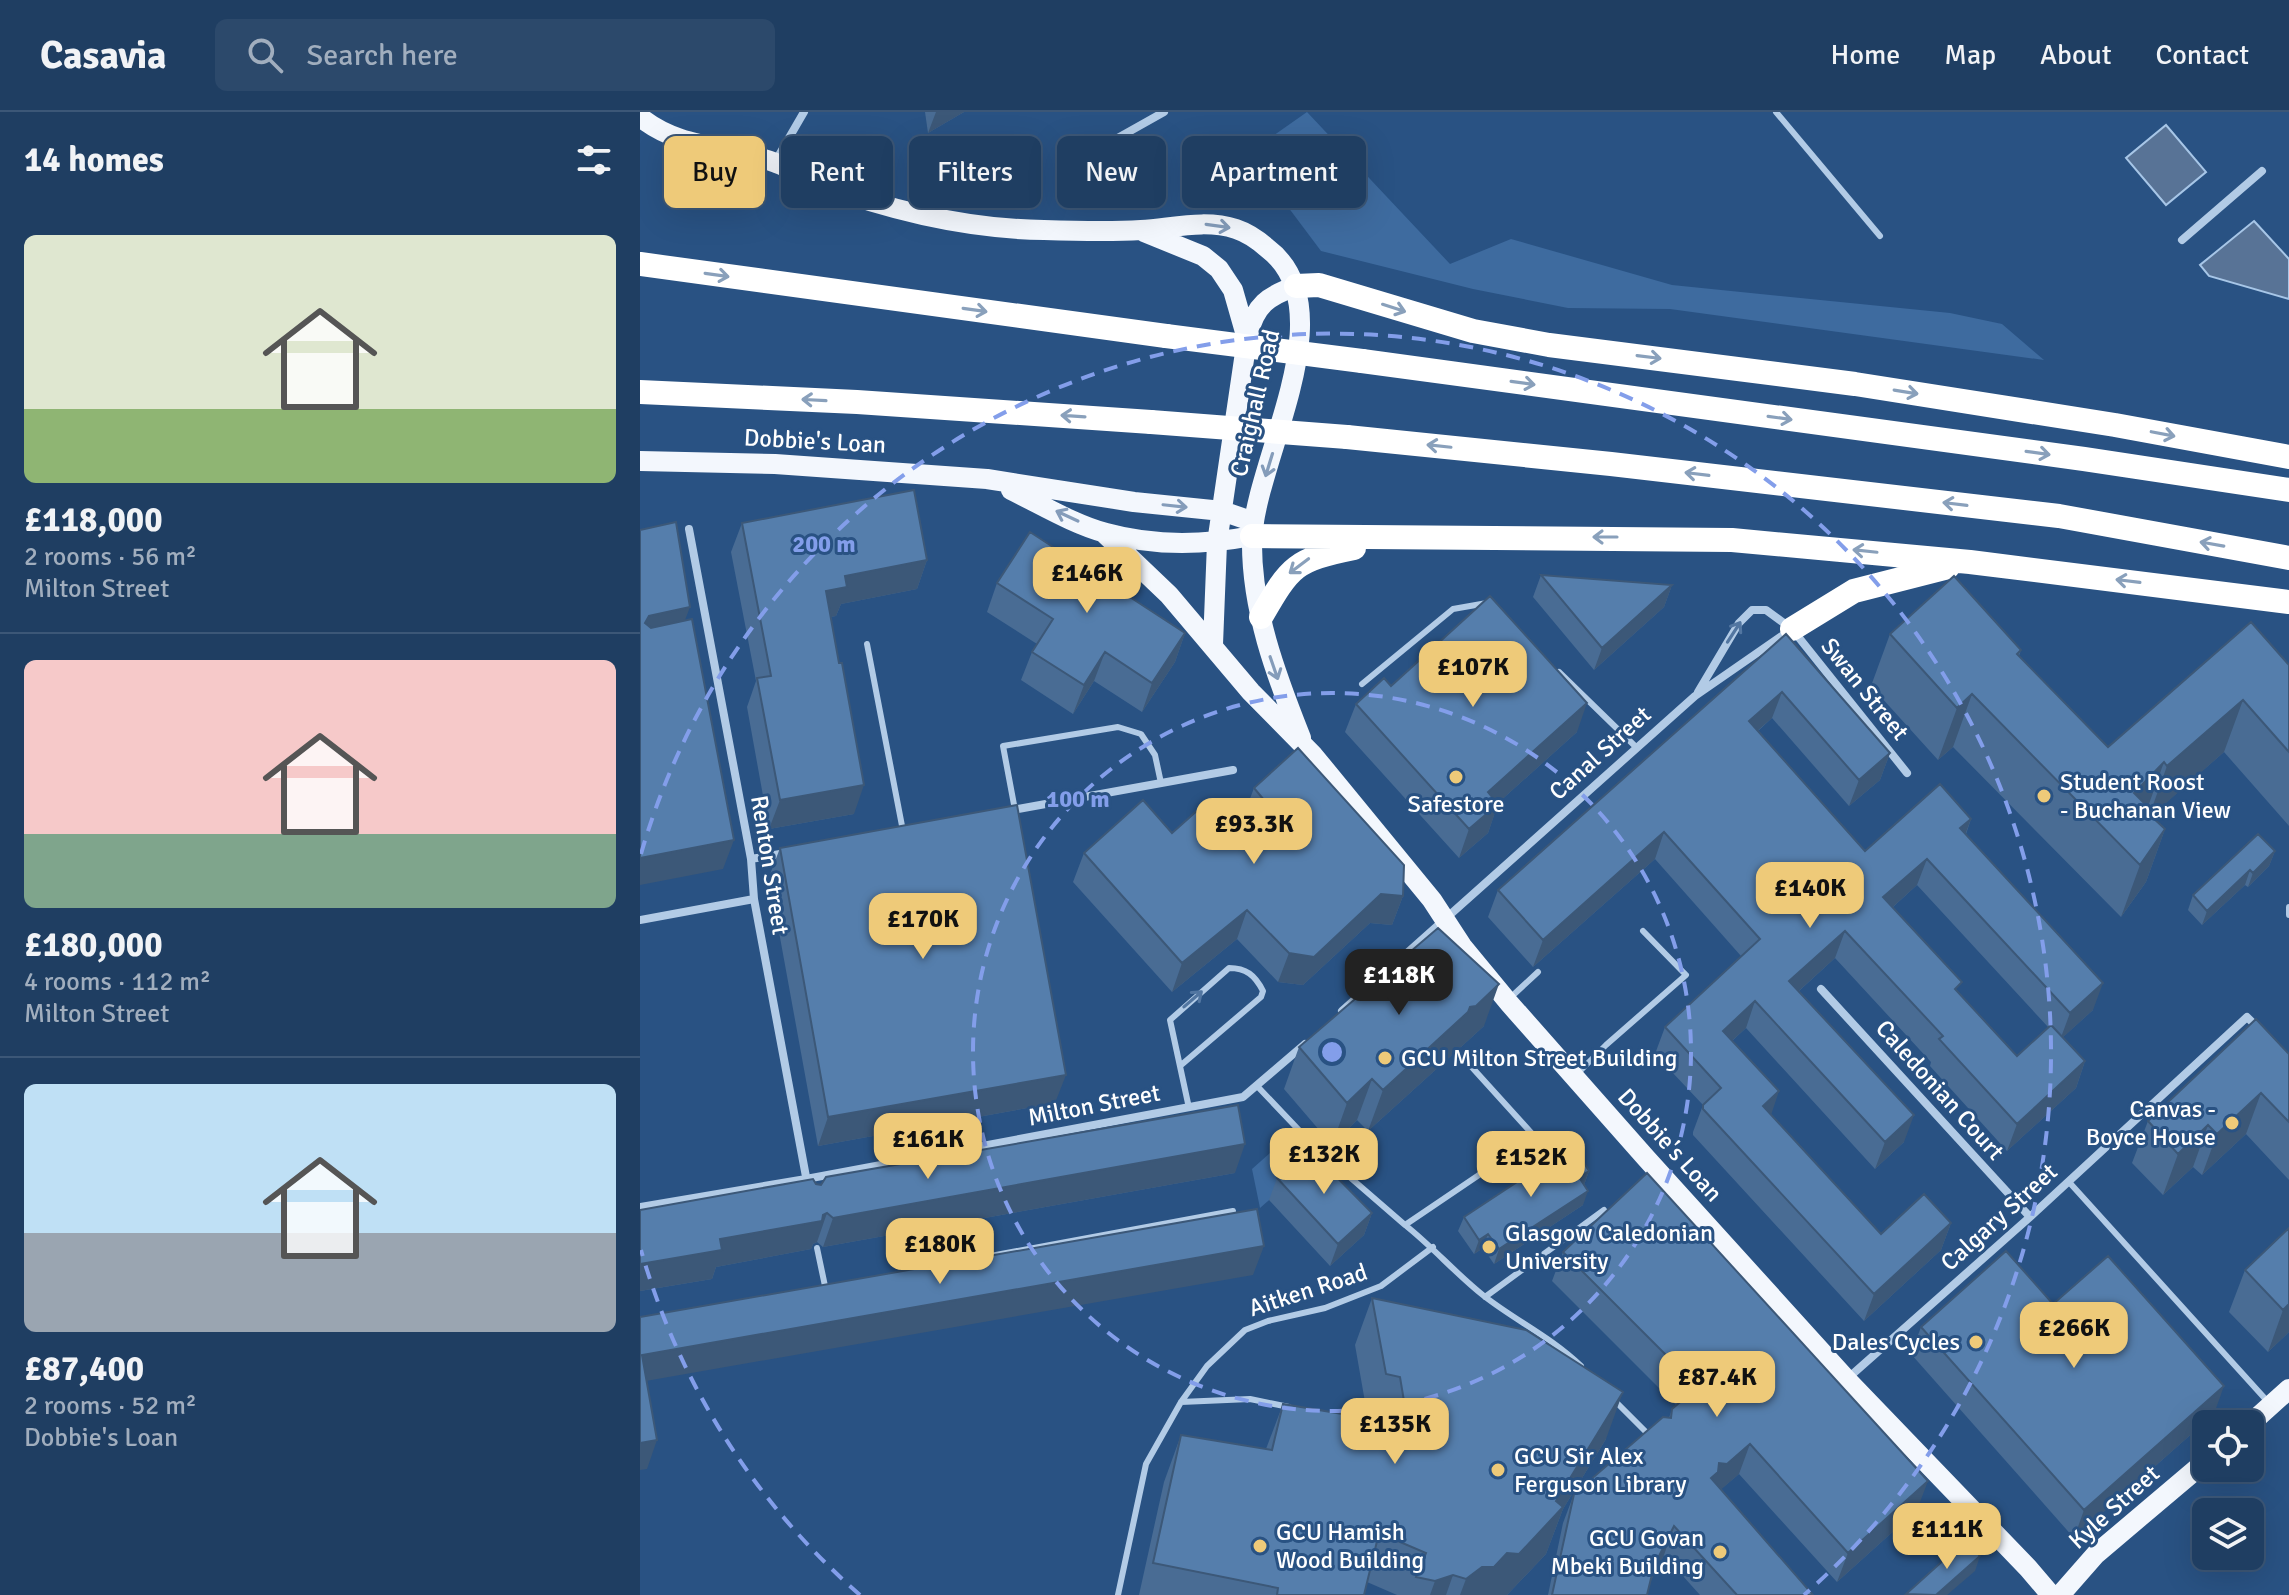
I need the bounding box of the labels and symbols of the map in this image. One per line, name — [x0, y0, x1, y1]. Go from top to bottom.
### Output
one-way arrow — [1204, 219, 1230, 234]
one-way arrow — [704, 268, 729, 283]
one-way arrow — [1381, 302, 1406, 317]
one-way arrow — [962, 303, 987, 318]
street label: Craighall Road — [1223, 326, 1287, 480]
one-way arrow — [1635, 350, 1662, 365]
one-way arrow — [1509, 376, 1535, 391]
one-way arrow — [1893, 385, 1918, 400]
one-way arrow — [801, 392, 828, 407]
one-way arrow — [1060, 409, 1087, 424]
one-way arrow — [1767, 411, 1792, 426]
street label: Dobbie's Loan — [743, 422, 887, 460]
one-way arrow — [2150, 427, 2175, 442]
one-way arrow — [1426, 439, 1453, 454]
one-way arrow — [2025, 446, 2050, 461]
one-way arrow — [1261, 452, 1276, 478]
one-way arrow — [1684, 466, 1711, 481]
one-way arrow — [1943, 497, 1969, 512]
one-way arrow — [1161, 499, 1188, 514]
one-way arrow — [1056, 508, 1080, 523]
text: 200 m — [792, 529, 856, 559]
one-way arrow — [1592, 529, 1619, 545]
one-way arrow — [2200, 536, 2225, 551]
one-way arrow — [1852, 543, 1879, 558]
pin: £146K — [1031, 547, 1143, 615]
one-way arrow — [1289, 558, 1310, 575]
one-way arrow — [2116, 573, 2141, 588]
one-way arrow — [1725, 622, 1742, 644]
street label: Swan Street — [1815, 632, 1915, 746]
pin: £107K — [1417, 641, 1529, 709]
one-way arrow — [1267, 655, 1282, 680]
street label: Canal Street — [1543, 699, 1657, 807]
place label: Student Roost - Buchanan View — [2060, 767, 2231, 825]
marker: Safestore — [1447, 768, 1465, 786]
text: 100 m — [1046, 784, 1110, 814]
marker: Student Roost - Buchanan View — [2035, 787, 2053, 805]
place label: Safestore — [1408, 789, 1504, 819]
street label: Renton Street — [744, 793, 796, 937]
pin: £93.3K — [1189, 798, 1319, 866]
pin: £140K — [1754, 862, 1866, 930]
pin: £170K — [867, 893, 979, 961]
pin: £118K — [1343, 949, 1455, 1017]
one-way arrow — [1183, 991, 1203, 1009]
street label: Caledonian Court — [1869, 1014, 2011, 1166]
centre of rings — [1318, 1038, 1346, 1066]
place label: GCU Milton Street Building — [1401, 1043, 1678, 1073]
marker: GCU Milton Street Building — [1376, 1049, 1394, 1067]
street label: Milton Street — [1025, 1077, 1163, 1133]
street label: Dobbie's Loan — [1611, 1082, 1729, 1208]
place label: Canvas - Boyce House — [2086, 1094, 2216, 1152]
pin: £161K — [872, 1113, 984, 1181]
marker: Canvas - Boyce House — [2223, 1114, 2241, 1132]
pin: £132K — [1268, 1128, 1380, 1196]
pin: £152K — [1475, 1131, 1587, 1199]
street label: Calgary Street — [1934, 1157, 2064, 1277]
pin: £180K — [884, 1218, 996, 1286]
place label: Glasgow Caledonian University — [1505, 1218, 1713, 1276]
marker: Glasgow Caledonian University — [1480, 1238, 1498, 1256]
street label: Aitken Road — [1245, 1257, 1371, 1323]
pin: £266K — [2018, 1302, 2130, 1370]
place label: Dales Cycles — [1832, 1327, 1960, 1357]
marker: Dales Cycles — [1967, 1333, 1985, 1351]
pin: £87.4K — [1652, 1351, 1782, 1419]
pin: £135K — [1339, 1398, 1451, 1466]
place label: GCU Sir Alex Ferguson Library — [1514, 1441, 1686, 1499]
street label: Kyle Street — [2062, 1458, 2166, 1556]
marker: GCU Sir Alex Ferguson Library — [1489, 1461, 1507, 1479]
pin: £111K — [1891, 1503, 2003, 1571]
place label: GCU Hamish Wood Building — [1276, 1517, 1424, 1575]
place label: GCU Govan Mbeki Building — [1550, 1523, 1704, 1581]
marker: GCU Hamish Wood Building — [1251, 1537, 1269, 1555]
marker: GCU Govan Mbeki Building — [1711, 1543, 1729, 1561]

